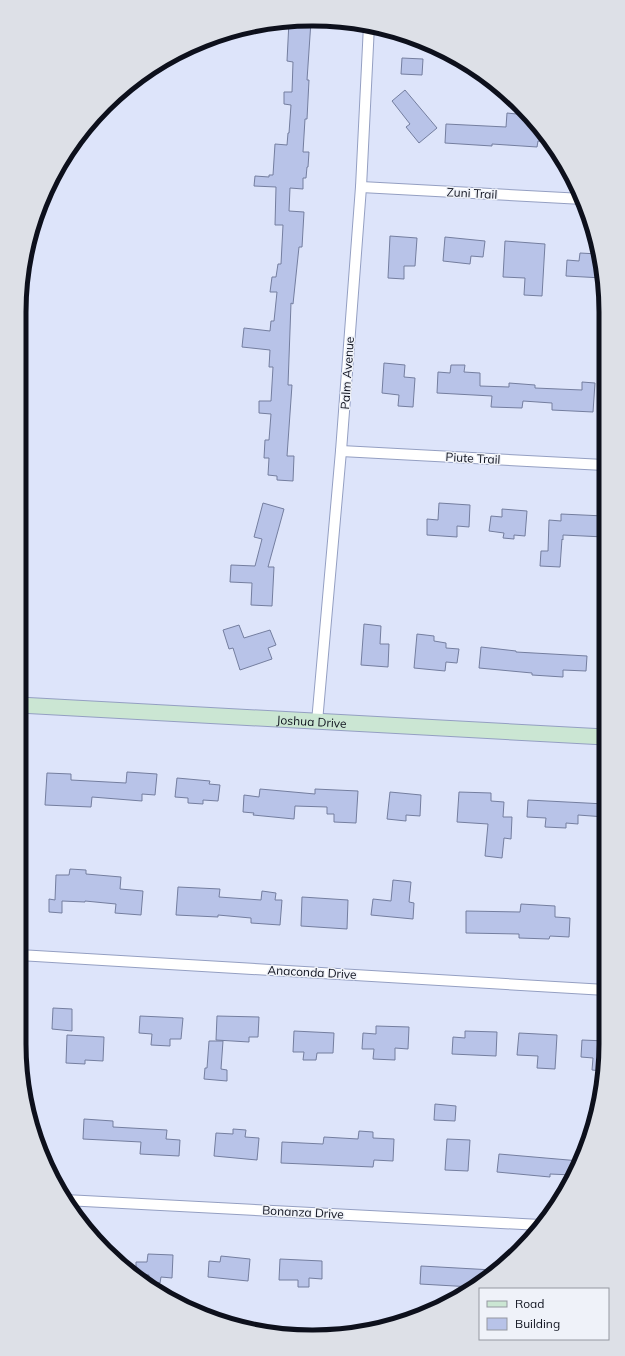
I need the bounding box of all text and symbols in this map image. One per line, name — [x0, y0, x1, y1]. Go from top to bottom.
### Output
street label: Zuni Trail — [446, 184, 498, 202]
street label: Palm Avenue — [337, 336, 357, 410]
street label: Piute Trail — [445, 449, 501, 467]
street label: Joshua Drive — [276, 712, 347, 730]
street label: Anaconda Drive — [267, 962, 357, 982]
street label: Bonanza Drive — [262, 1202, 344, 1222]
legend — [479, 1288, 609, 1340]
text: Road — [515, 1296, 544, 1311]
text: Building — [515, 1316, 560, 1331]

